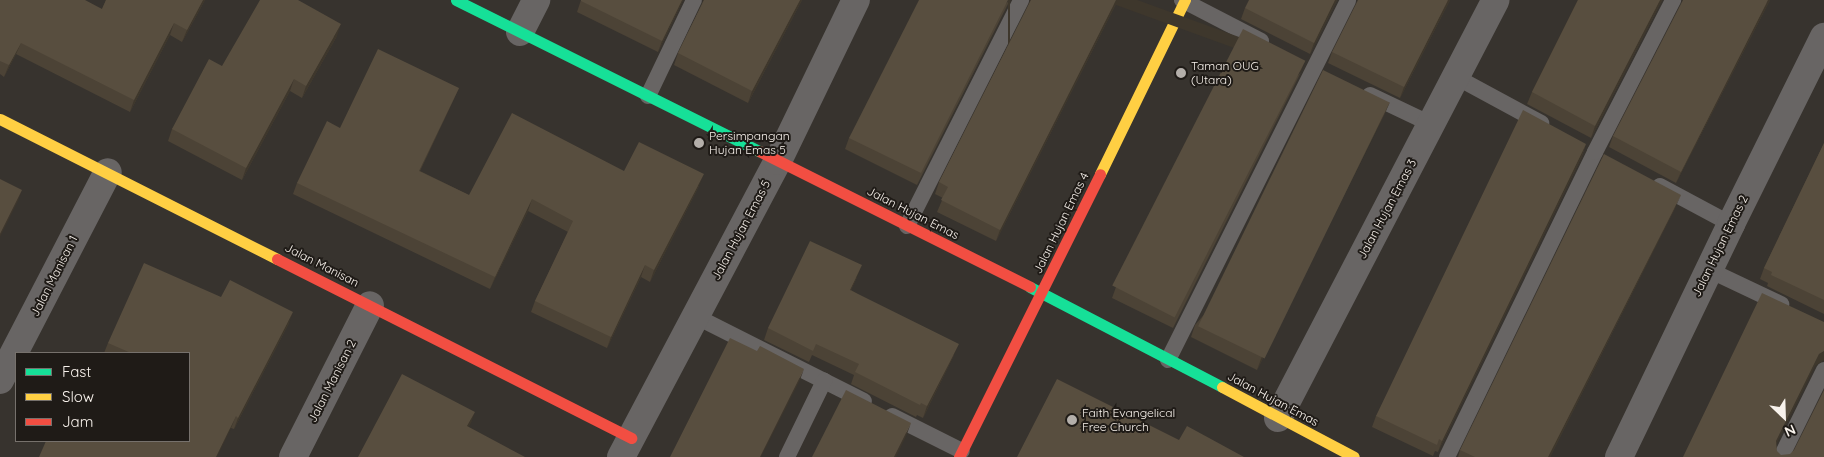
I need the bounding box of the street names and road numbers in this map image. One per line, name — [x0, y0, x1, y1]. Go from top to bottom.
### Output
street label: Jalan Hujan Emas 3 — [1355, 157, 1419, 261]
street label: Jalan Hujan Emas 4 — [1030, 170, 1092, 276]
street label: Jalan Hujan Emas 5 — [709, 178, 773, 282]
street label: Jalan Hujan Emas — [865, 184, 961, 242]
street label: Jalan Hujan Emas 2 — [1689, 193, 1751, 299]
street label: Jalan Manisan 1 — [27, 233, 81, 319]
street label: Jalan Manisan — [283, 240, 361, 290]
street label: Jalan Manisan 2 — [305, 337, 359, 425]
street label: Jalan Hujan Emas — [1225, 369, 1321, 429]

